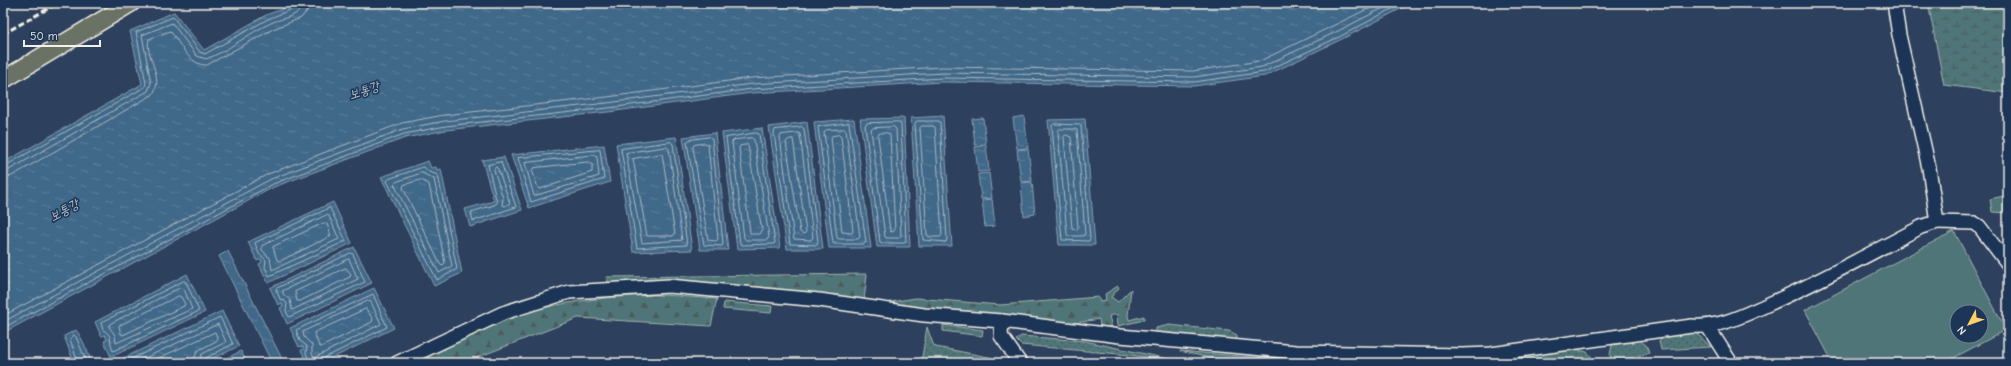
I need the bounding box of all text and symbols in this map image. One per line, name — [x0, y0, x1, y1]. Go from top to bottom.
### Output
scale bar — [24, 22, 100, 48]
text: 50 m — [30, 29, 58, 43]
water label: 보통강 — [347, 78, 383, 102]
water label: 보통강 — [47, 195, 83, 224]
north arrow — [1949, 304, 1989, 344]
text: N — [1955, 323, 1969, 337]

